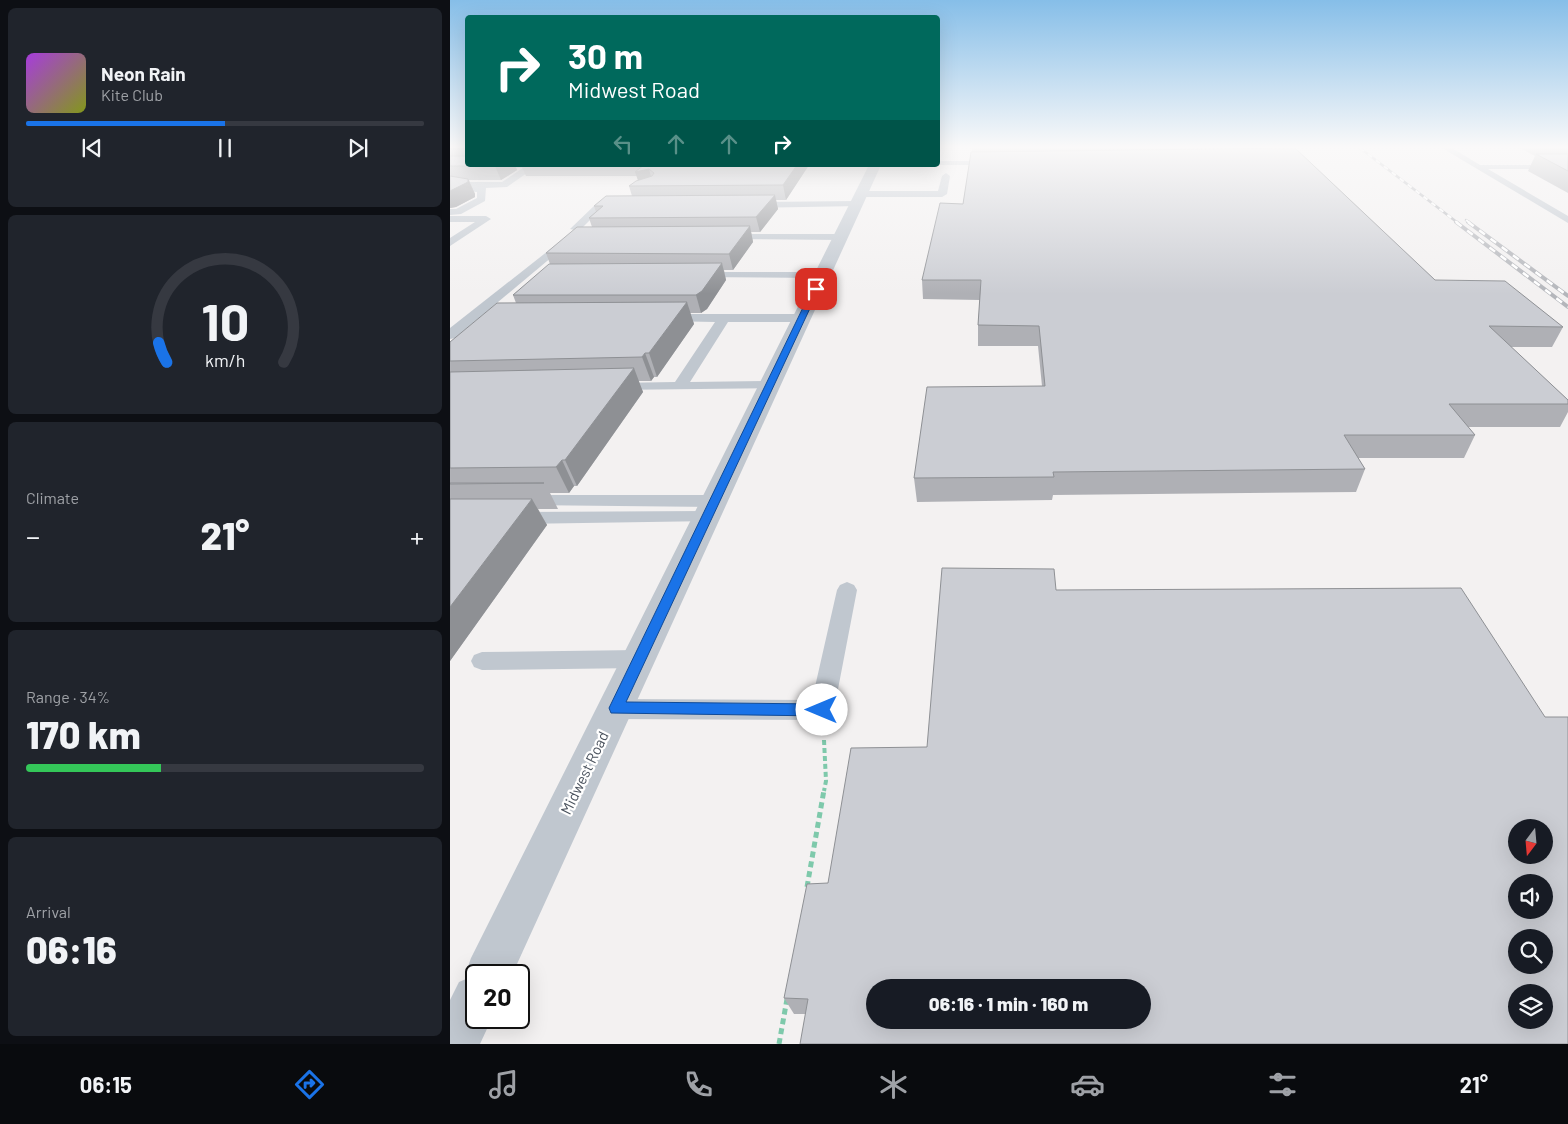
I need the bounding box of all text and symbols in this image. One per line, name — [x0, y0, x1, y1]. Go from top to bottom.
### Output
text: 30 m — [568, 34, 643, 76]
icon: right — [485, 35, 550, 100]
text: Neon Rain — [101, 62, 186, 85]
text: Midwest Road — [568, 76, 700, 102]
text: Kite Club — [101, 85, 163, 104]
icon: left — [609, 130, 637, 158]
icon: ahead — [662, 130, 690, 158]
icon: ahead — [715, 130, 743, 158]
icon: right — [768, 130, 796, 158]
icon: previous — [78, 134, 106, 162]
icon: pause — [211, 134, 239, 162]
icon: next — [344, 134, 372, 162]
pin — [795, 268, 837, 310]
icon: arrive — [802, 275, 830, 303]
text: 10 — [201, 289, 249, 351]
text: km/h — [205, 349, 245, 371]
text: Climate — [26, 488, 79, 507]
text: 21° — [200, 512, 250, 558]
text: − — [26, 519, 40, 553]
text: + — [410, 519, 424, 553]
position arrow — [795, 683, 847, 735]
text: Range · 34% — [26, 687, 110, 706]
text: 170 km — [26, 711, 141, 757]
street label: Midwest Road — [556, 728, 612, 817]
north arrow — [1508, 819, 1552, 864]
map controls — [1508, 819, 1553, 1029]
button: sound — [1508, 874, 1553, 919]
text: Arrival — [26, 902, 71, 921]
text: 06:16 — [26, 926, 117, 972]
button: search — [1508, 929, 1553, 974]
speed limit sign: 20 — [465, 964, 530, 1029]
button: layers — [1508, 984, 1553, 1029]
text: 06:16 · 1 min · 160 m — [929, 992, 1088, 1015]
icon: directions — [292, 1067, 327, 1102]
icon: music — [486, 1067, 521, 1102]
icon: phone — [681, 1067, 716, 1102]
icon: climate — [876, 1067, 911, 1102]
icon: car — [1070, 1067, 1105, 1102]
icon: filters — [1265, 1067, 1300, 1102]
text: 06:15 — [80, 1071, 132, 1097]
text: 21° — [1460, 1071, 1488, 1097]

